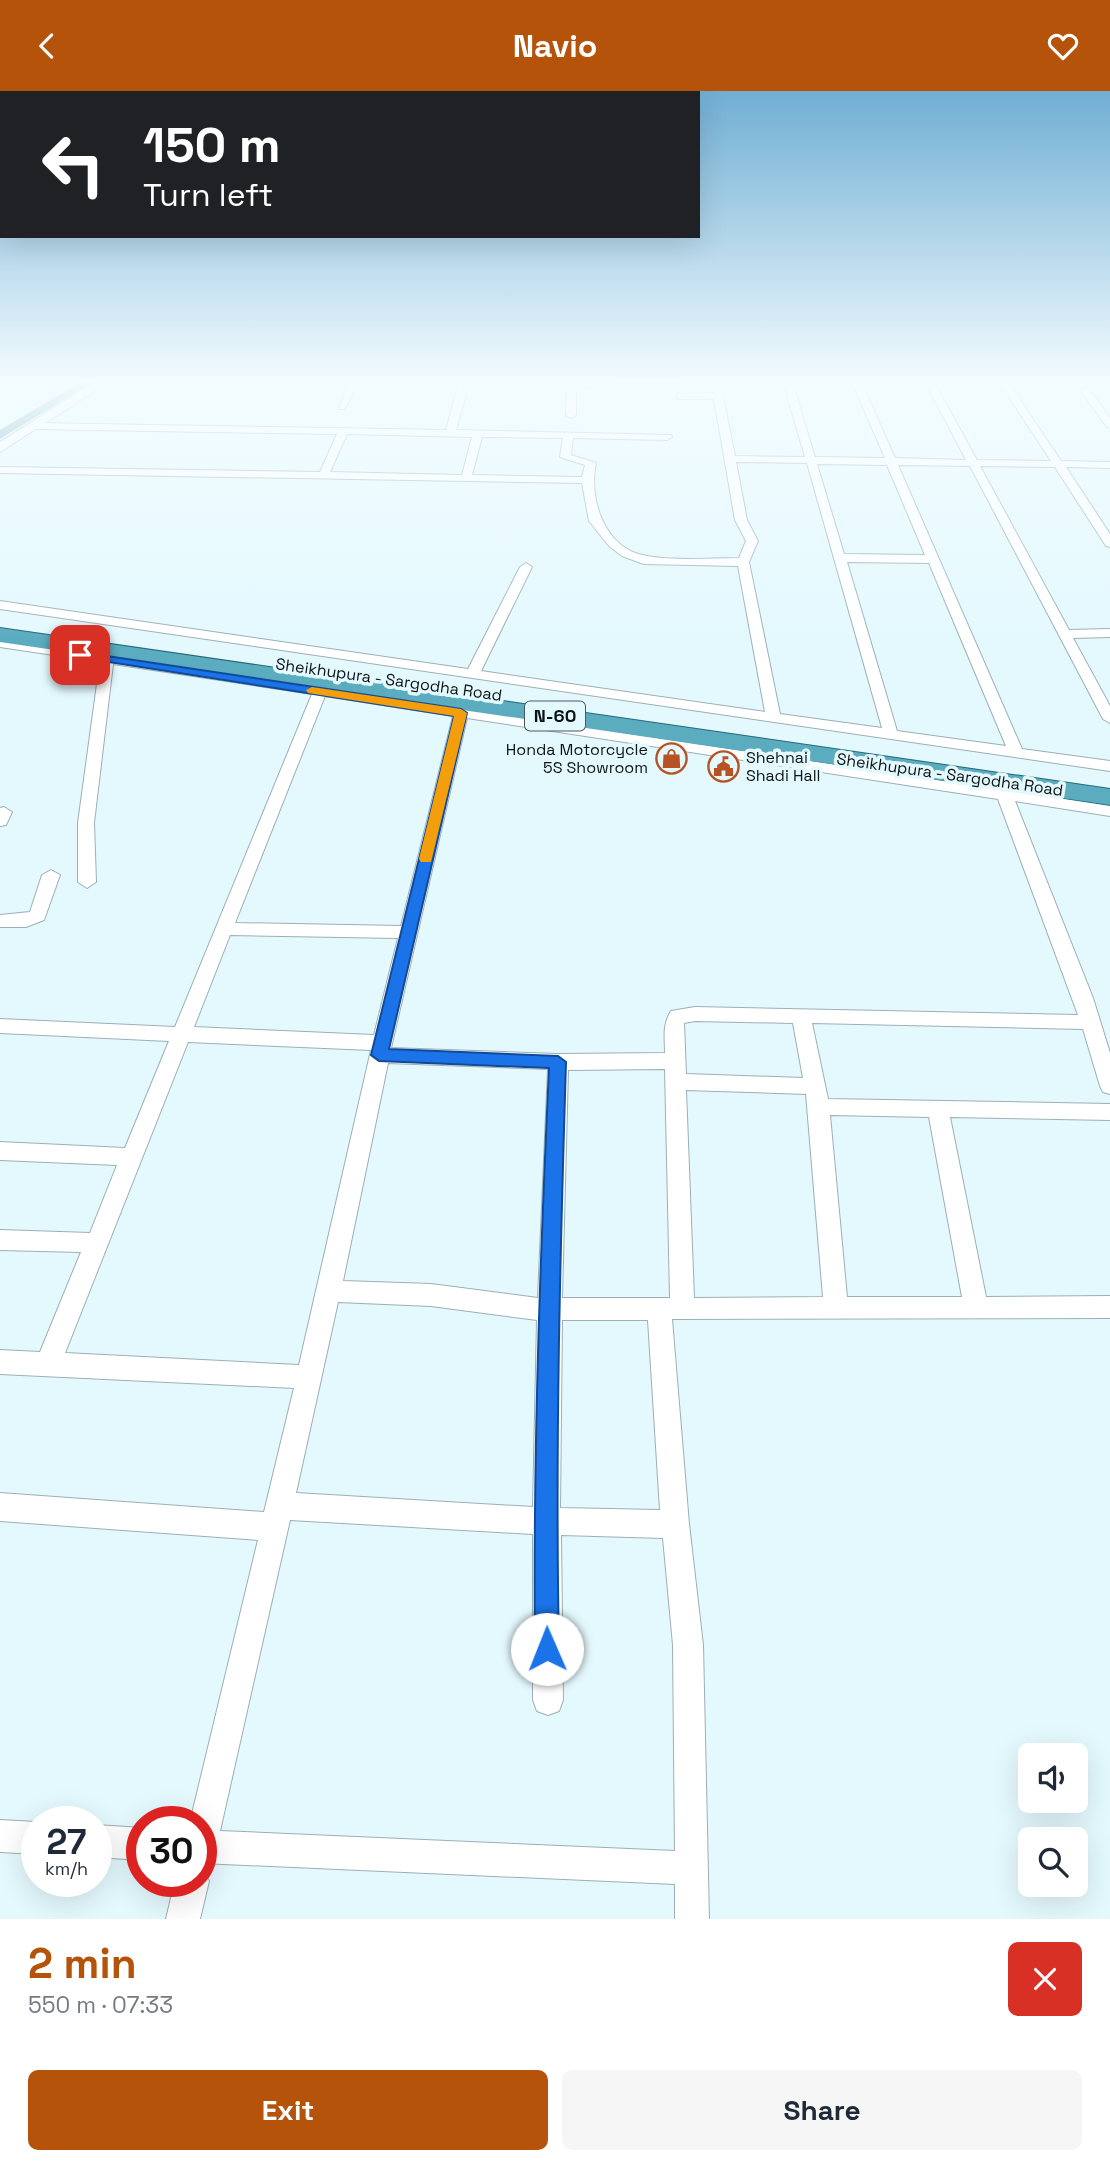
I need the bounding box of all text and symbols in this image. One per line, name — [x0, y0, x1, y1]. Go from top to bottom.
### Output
text: Navio — [513, 26, 597, 66]
icon: back — [28, 27, 66, 65]
icon: heart — [1044, 27, 1082, 65]
text: 150 m — [143, 114, 281, 176]
icon: left — [28, 119, 119, 210]
text: Turn left — [143, 175, 273, 215]
pin — [50, 625, 110, 685]
icon: arrive — [61, 636, 99, 674]
street label: Sheikhupura - Sargodha Road — [274, 653, 503, 706]
road number: N-60 — [525, 701, 585, 731]
place label: Honda Motorcycle 5S Showroom — [506, 739, 648, 778]
shop icon: Honda Motorcycle 5S Showroom — [654, 741, 688, 775]
place label: Shehnai Shadi Hall — [746, 747, 820, 786]
street label: Sheikhupura - Sargodha Road — [835, 748, 1064, 801]
public building icon: Shehnai Shadi Hall — [706, 749, 740, 783]
position arrow — [510, 1612, 584, 1686]
map controls — [1018, 1743, 1088, 1897]
button: sound — [1018, 1743, 1088, 1813]
speed limit sign: 30 — [126, 1806, 217, 1897]
text: 27 — [47, 1820, 86, 1864]
button: search — [1018, 1827, 1088, 1897]
text: km/h — [45, 1857, 88, 1880]
text: 2 min — [28, 1937, 137, 1990]
button: close — [1008, 1942, 1082, 2016]
text: 550 m · 07:33 — [28, 1990, 173, 2020]
button: Exit — [28, 2070, 548, 2150]
button: Share — [562, 2070, 1082, 2150]

